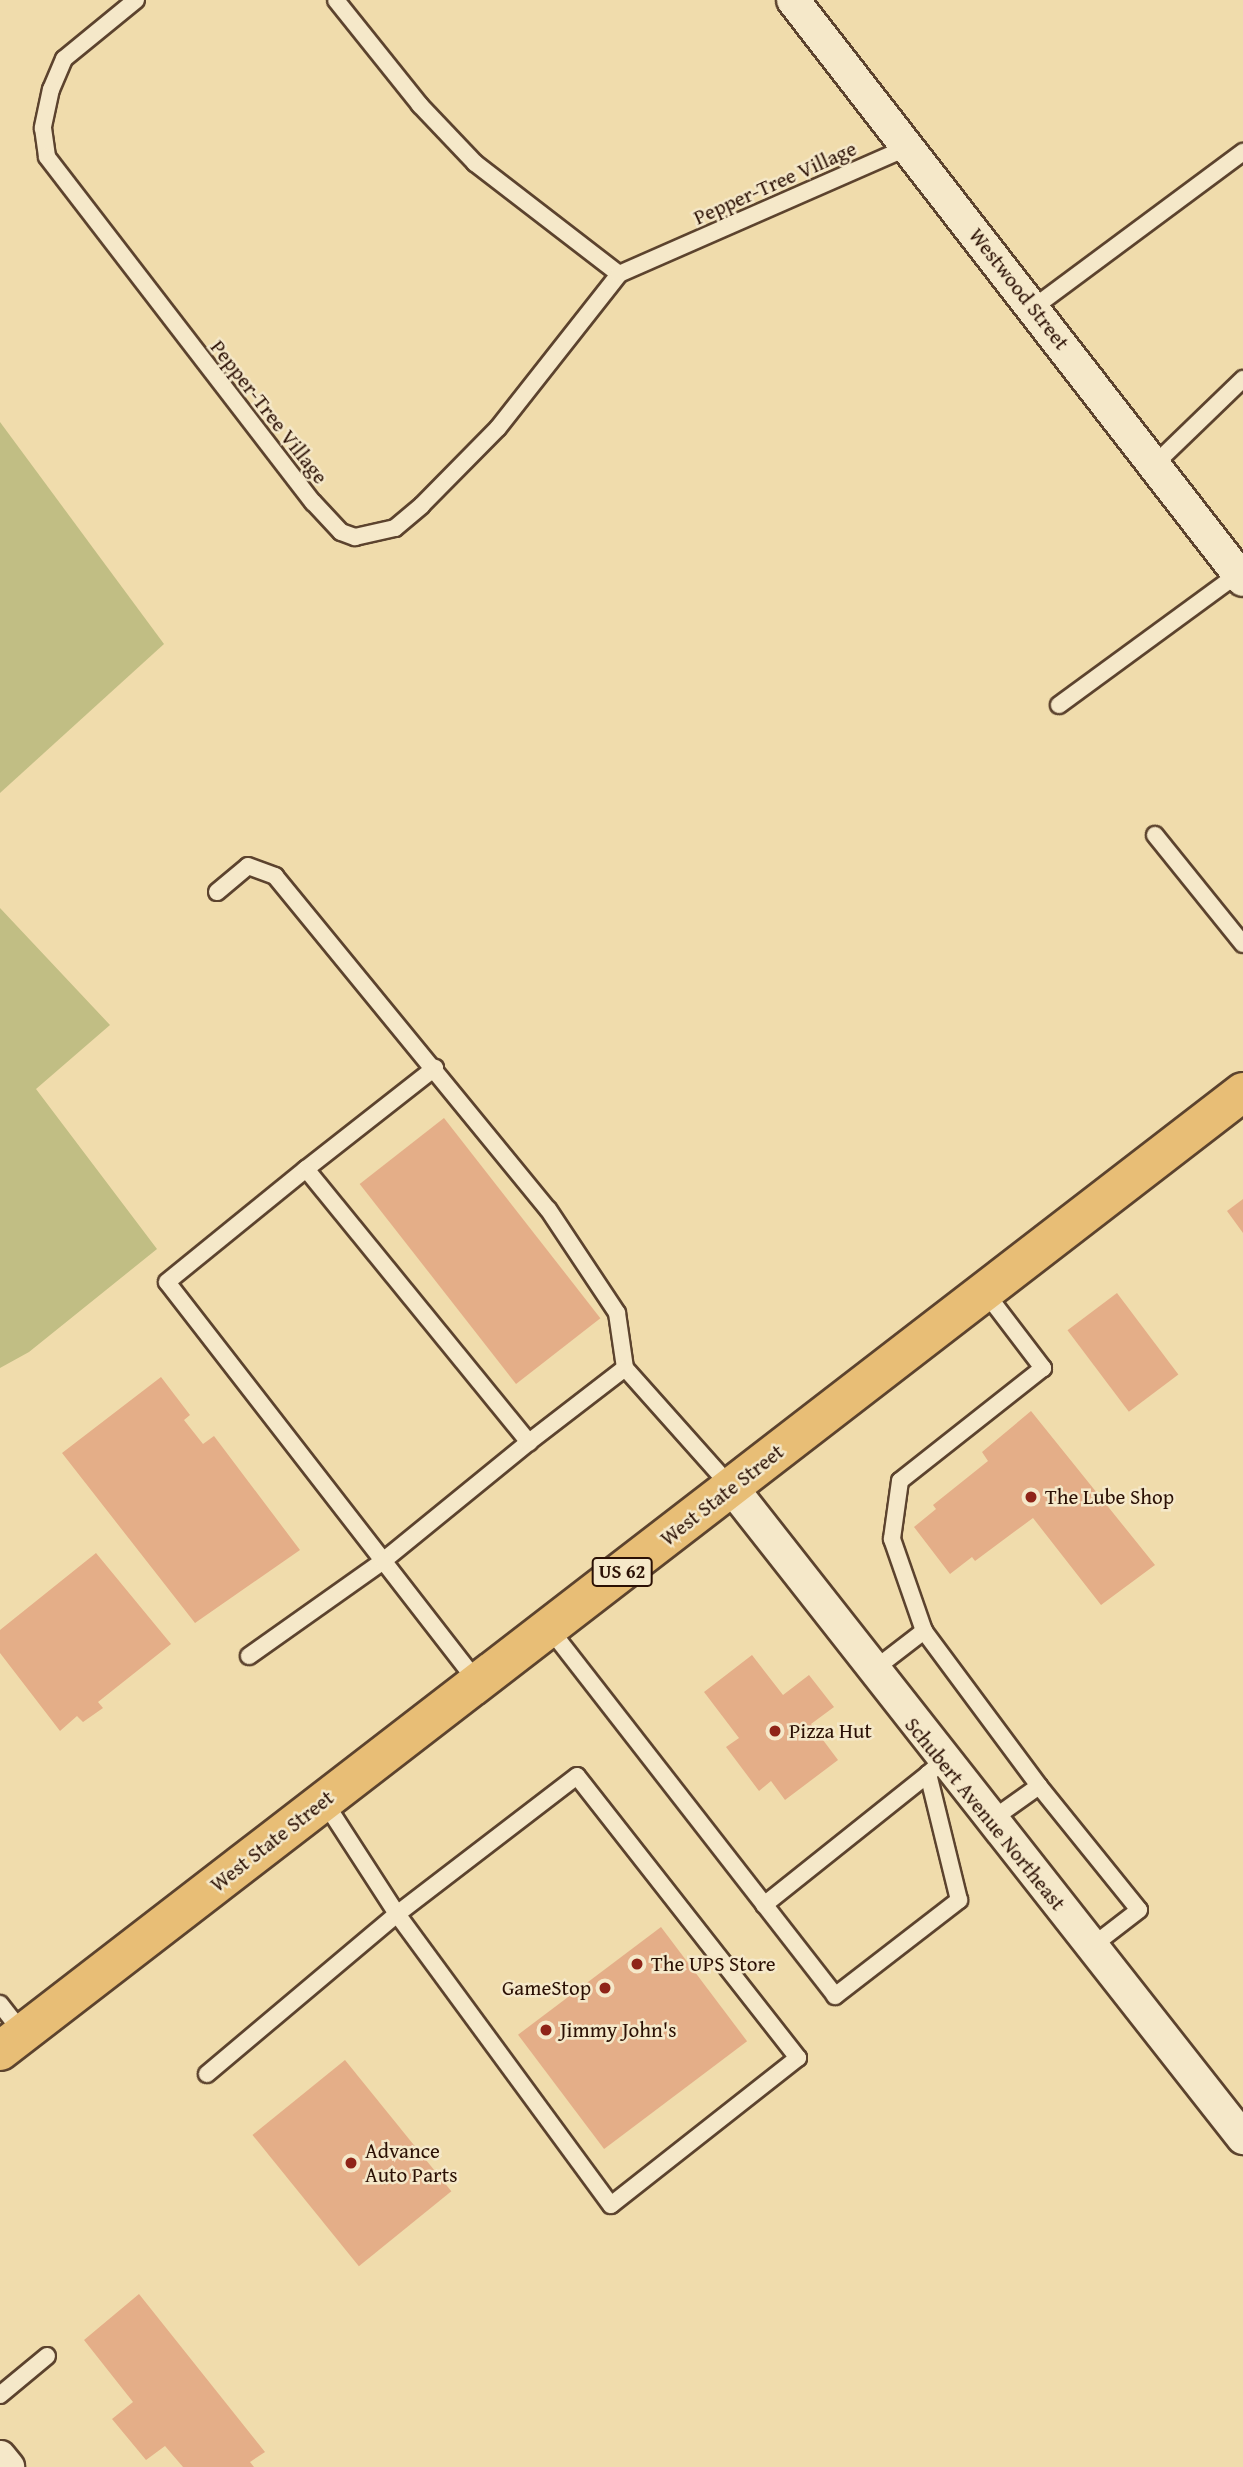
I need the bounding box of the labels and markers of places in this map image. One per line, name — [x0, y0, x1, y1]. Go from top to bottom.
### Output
place label: The Lube Shop — [1045, 1484, 1174, 1510]
marker: The Lube Shop — [1023, 1489, 1039, 1505]
place label: Pizza Hut — [789, 1718, 872, 1744]
marker: Pizza Hut — [767, 1723, 783, 1739]
place label: The UPS Store — [651, 1951, 776, 1977]
marker: The UPS Store — [629, 1956, 645, 1972]
place label: GameStop — [502, 1975, 591, 2001]
marker: GameStop — [597, 1980, 613, 1996]
place label: Jimmy John's — [560, 2017, 677, 2043]
marker: Jimmy John's — [538, 2022, 554, 2038]
place label: Advance Auto Parts — [365, 2138, 457, 2188]
marker: Advance Auto Parts — [343, 2155, 359, 2171]

